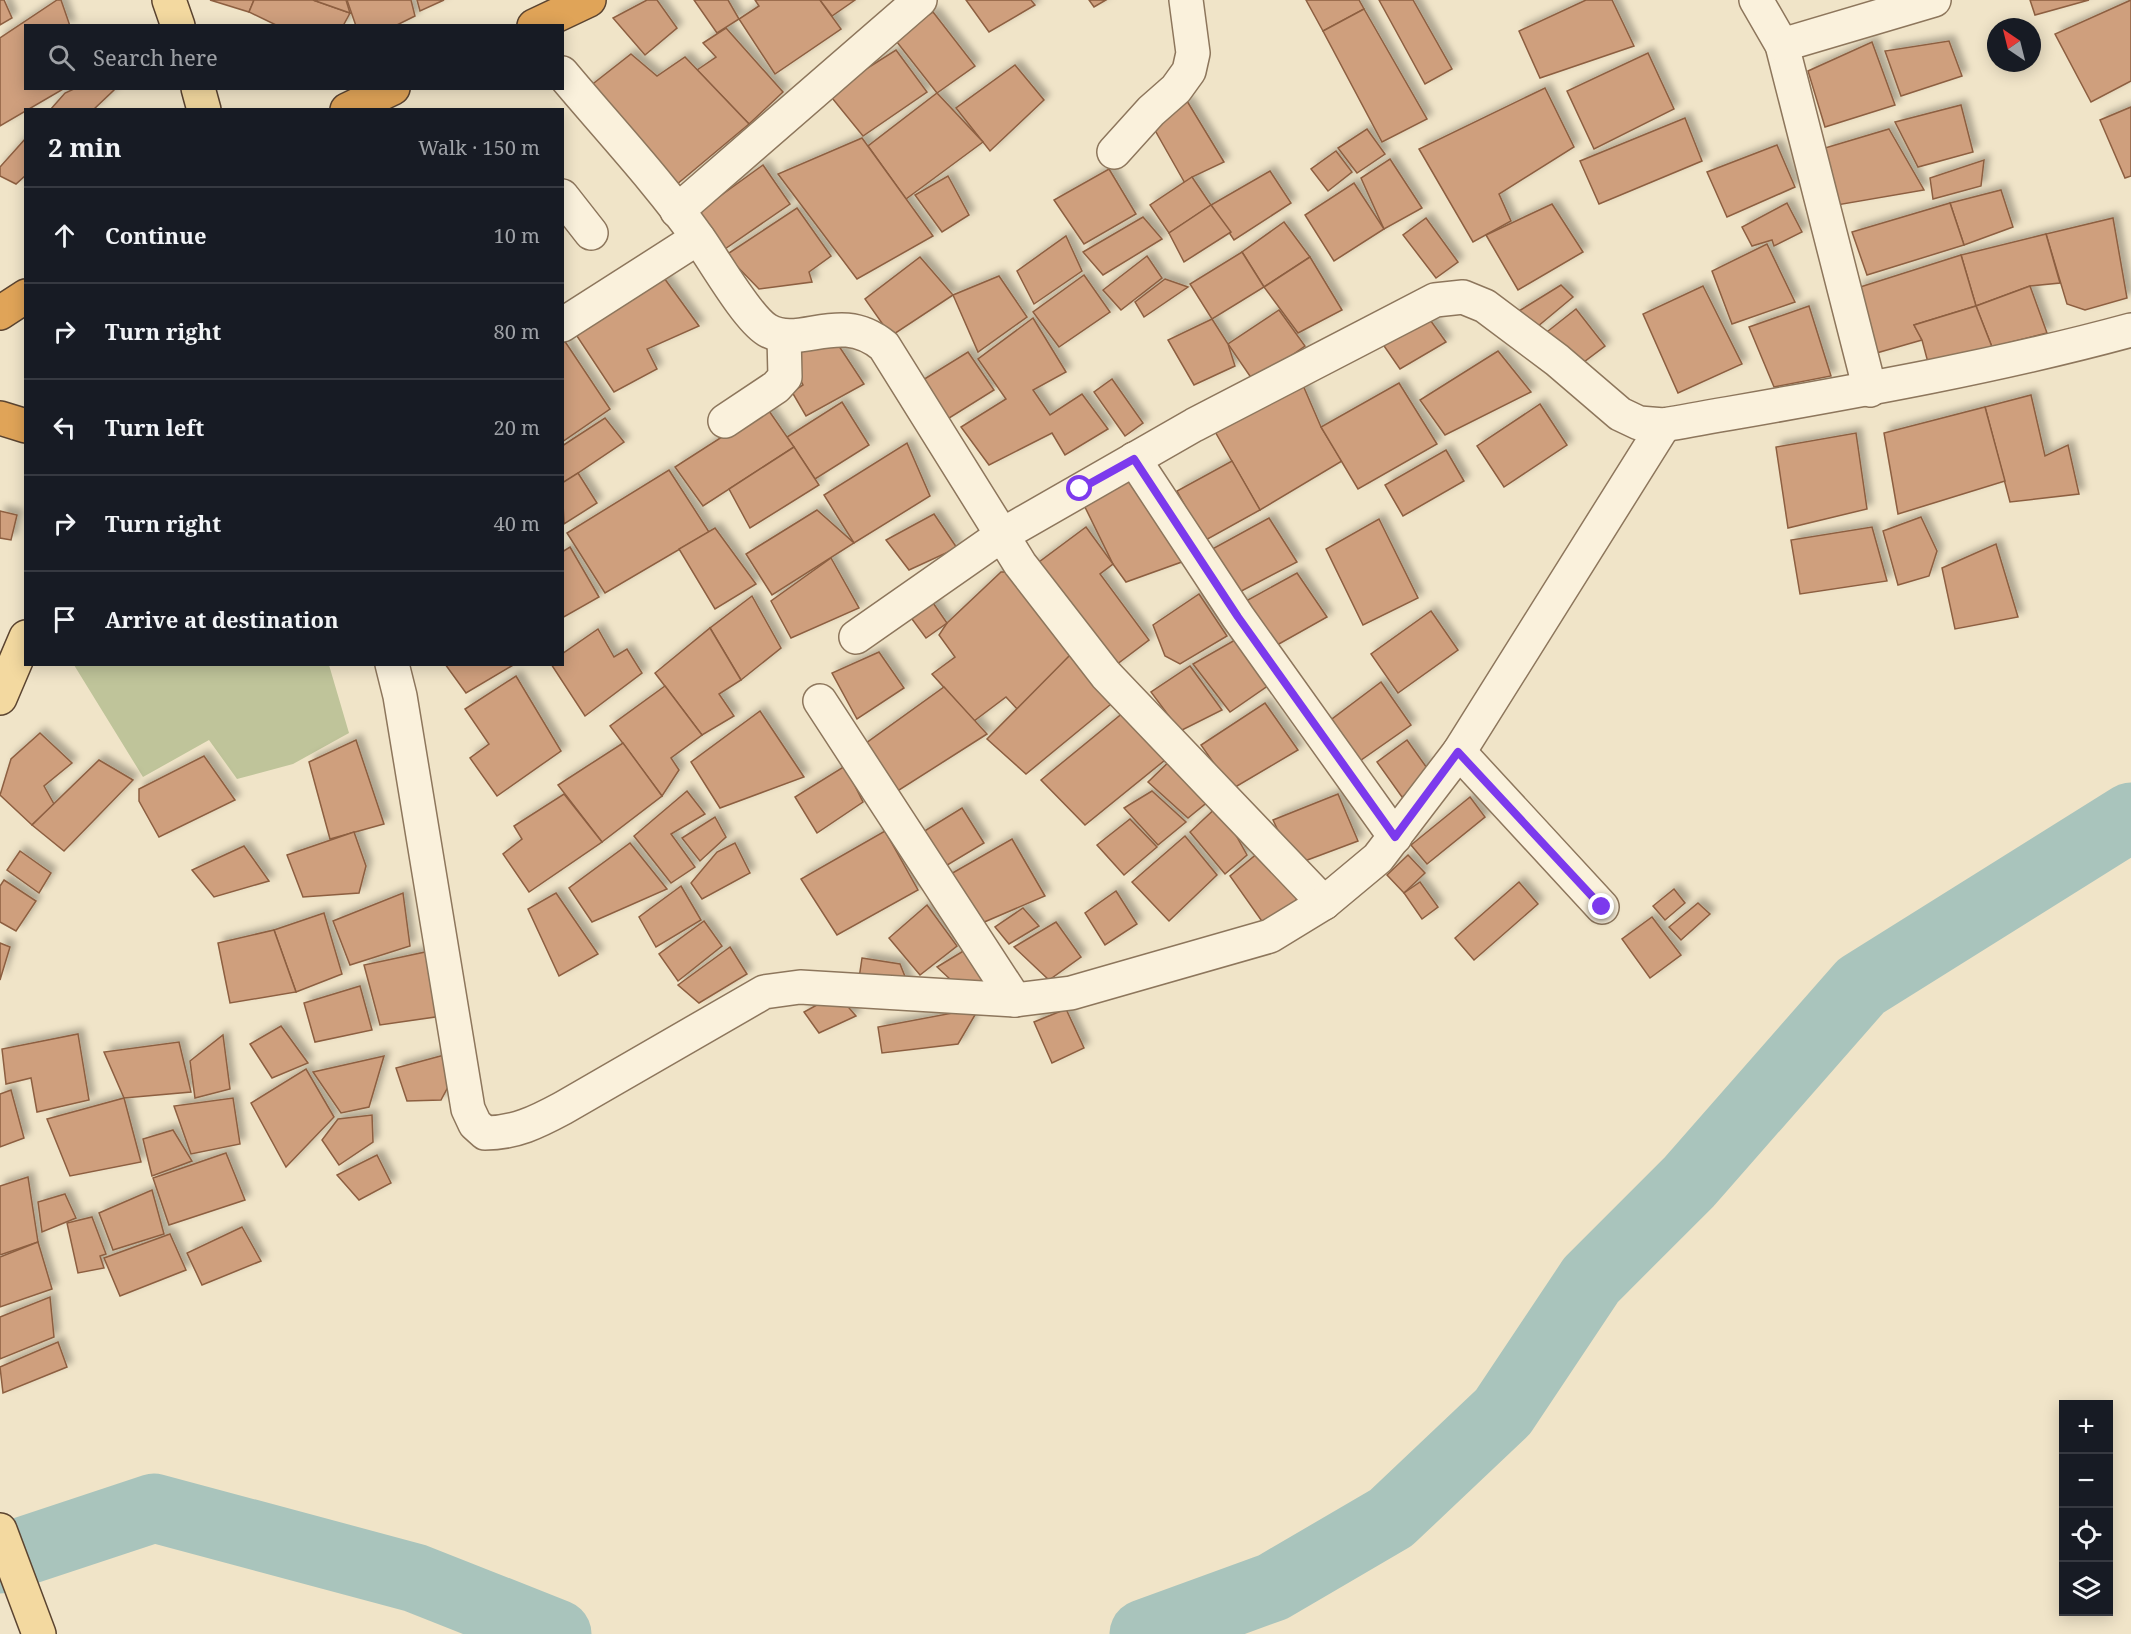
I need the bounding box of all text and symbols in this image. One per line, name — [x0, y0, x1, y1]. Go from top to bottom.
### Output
north arrow — [1987, 18, 2041, 72]
search box — [24, 24, 564, 90]
icon: search — [45, 41, 78, 74]
text: Search here — [93, 42, 218, 72]
text: 2 min — [48, 129, 122, 165]
text: Walk · 150 m — [418, 134, 540, 161]
icon: ahead — [48, 219, 81, 252]
text: Continue — [105, 220, 207, 250]
text: 10 m — [494, 222, 540, 249]
icon: right — [48, 315, 81, 348]
text: Turn right — [105, 316, 221, 346]
text: 80 m — [494, 318, 540, 345]
icon: left — [48, 411, 81, 444]
text: Turn left — [105, 412, 204, 442]
text: 20 m — [494, 414, 540, 441]
route start — [1066, 475, 1092, 501]
icon: right — [48, 507, 81, 540]
text: Turn right — [105, 508, 221, 538]
text: 40 m — [494, 510, 540, 537]
icon: arrive — [48, 603, 81, 636]
text: Arrive at destination — [105, 604, 339, 634]
route end — [1588, 893, 1614, 919]
map controls — [2059, 1400, 2113, 1616]
button: + — [2059, 1400, 2113, 1454]
button: − — [2059, 1454, 2113, 1508]
button: locate — [2059, 1508, 2113, 1562]
button: layers — [2059, 1562, 2113, 1616]

